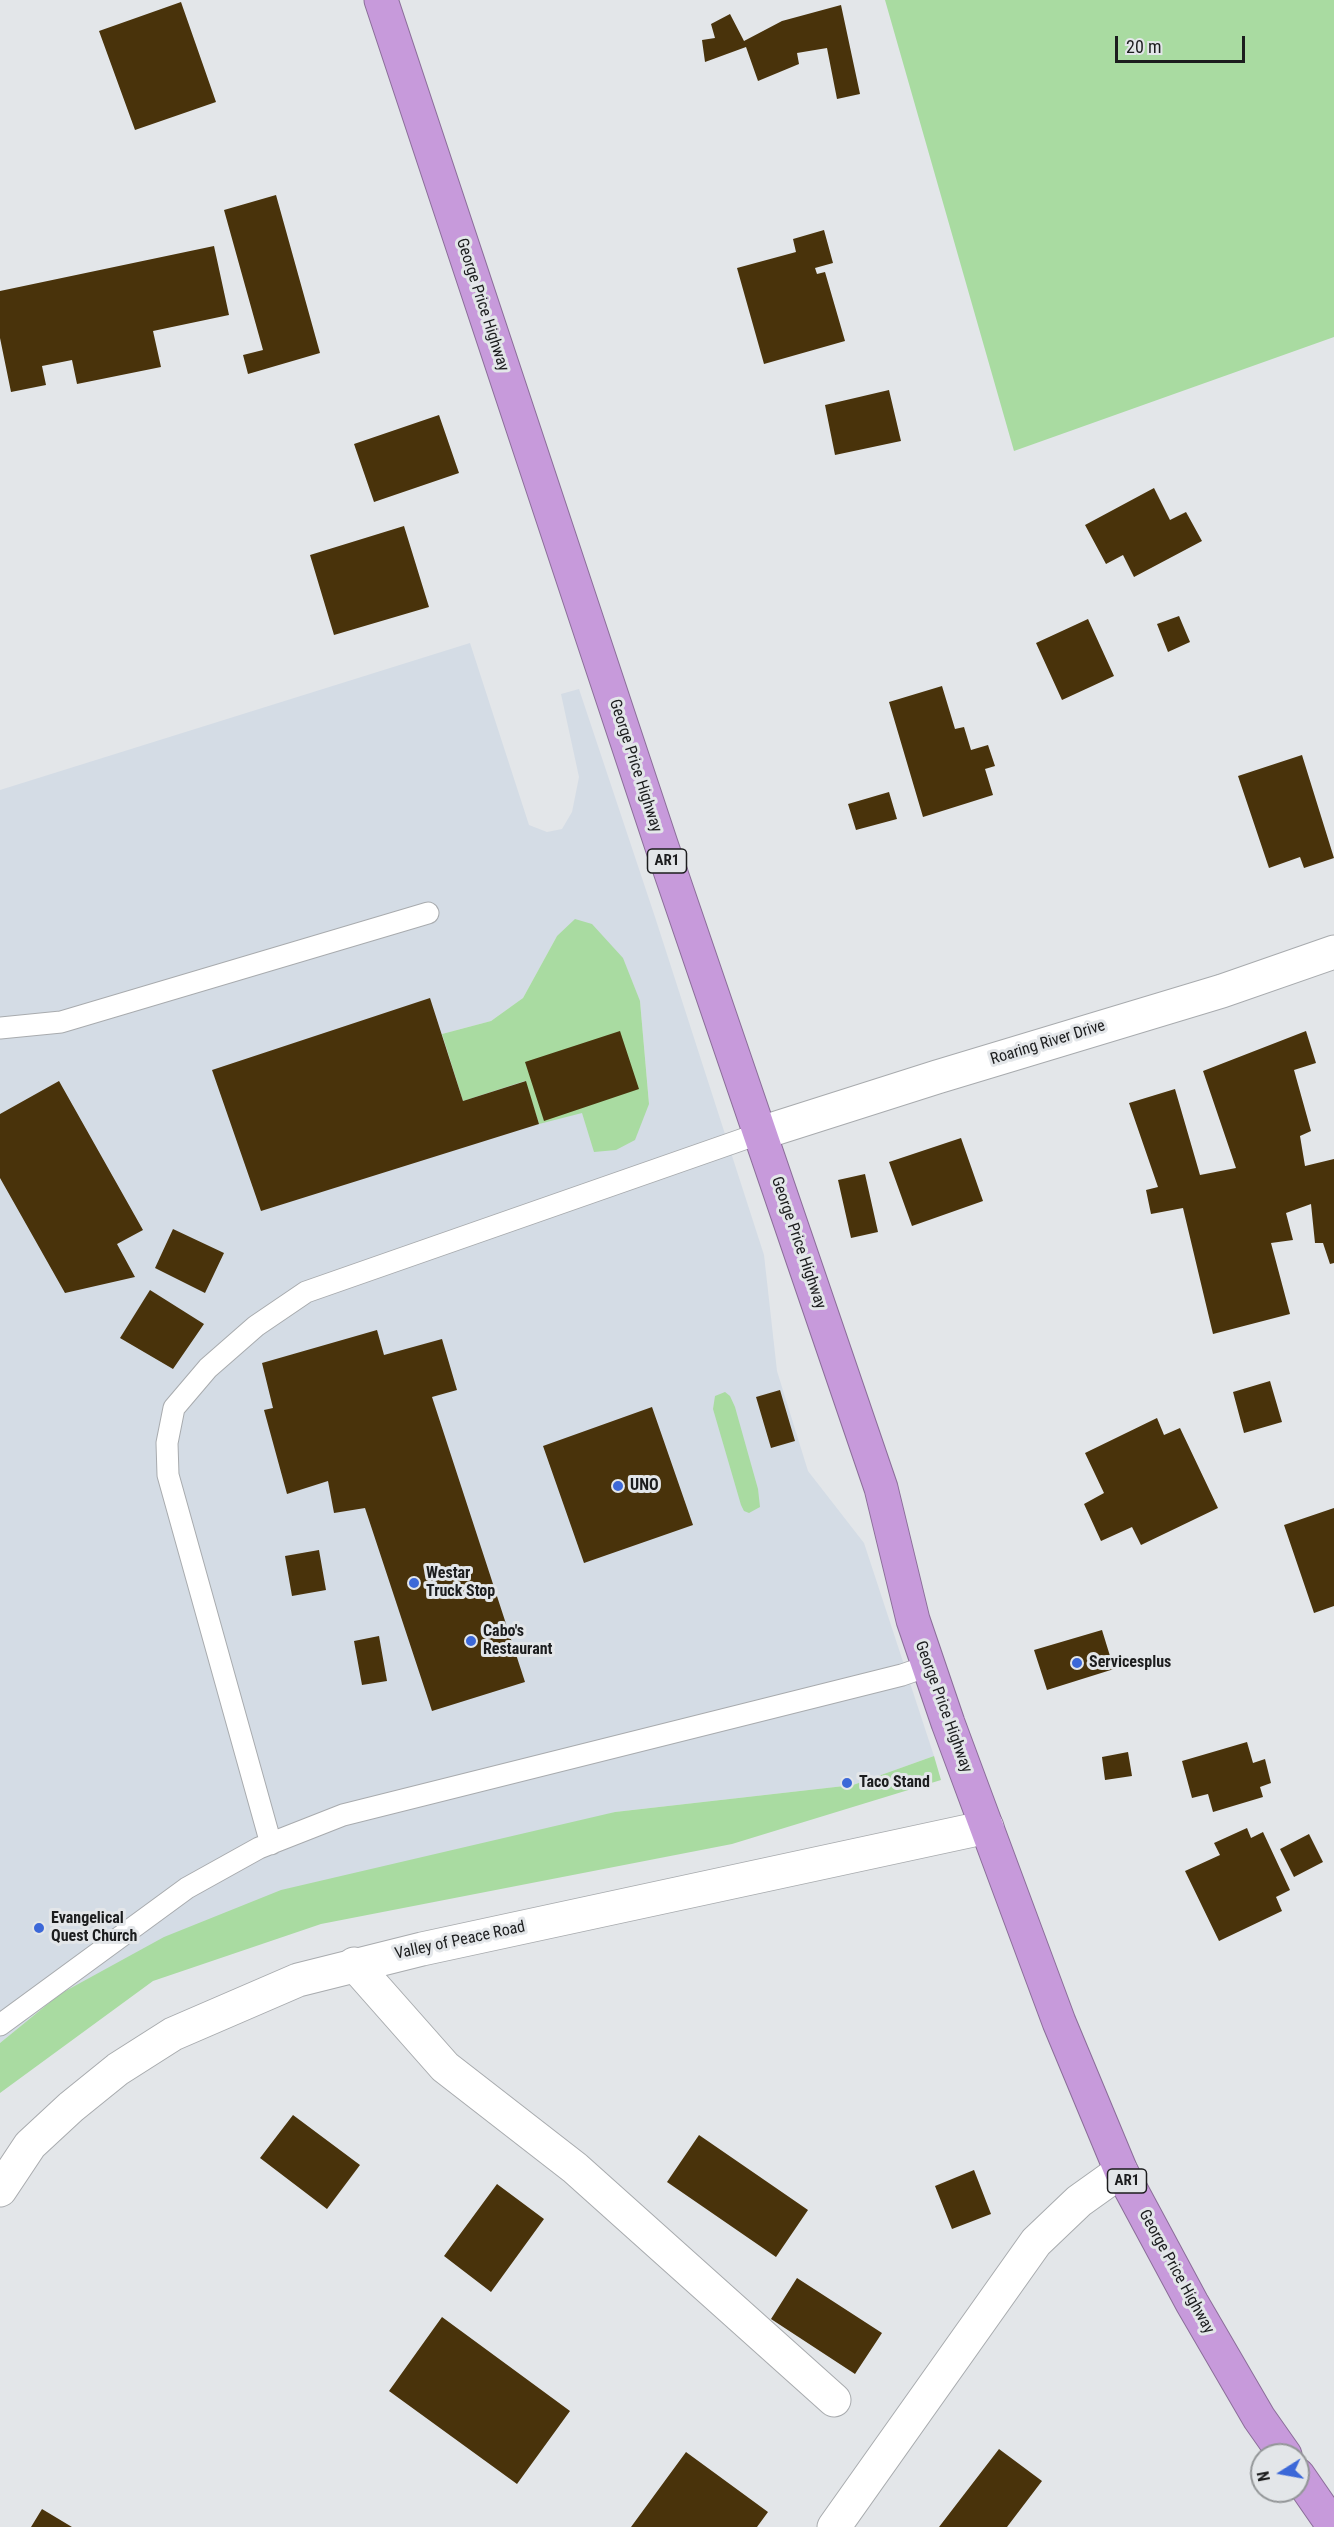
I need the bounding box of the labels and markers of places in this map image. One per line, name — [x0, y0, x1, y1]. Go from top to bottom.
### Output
place label: UNO — [630, 1476, 659, 1496]
marker: UNO — [611, 1479, 625, 1493]
place label: Westar Truck Stop — [426, 1564, 495, 1602]
marker: Westar Truck Stop — [407, 1576, 421, 1590]
place label: Cabo's Restaurant — [483, 1622, 552, 1660]
marker: Cabo's Restaurant — [464, 1634, 478, 1648]
place label: Servicesplus — [1089, 1653, 1171, 1673]
marker: Servicesplus — [1070, 1656, 1084, 1670]
place label: Taco Stand — [859, 1773, 930, 1793]
marker: Taco Stand — [840, 1776, 854, 1790]
place label: Evangelical Quest Church — [51, 1909, 137, 1947]
marker: Evangelical Quest Church — [32, 1921, 46, 1935]

